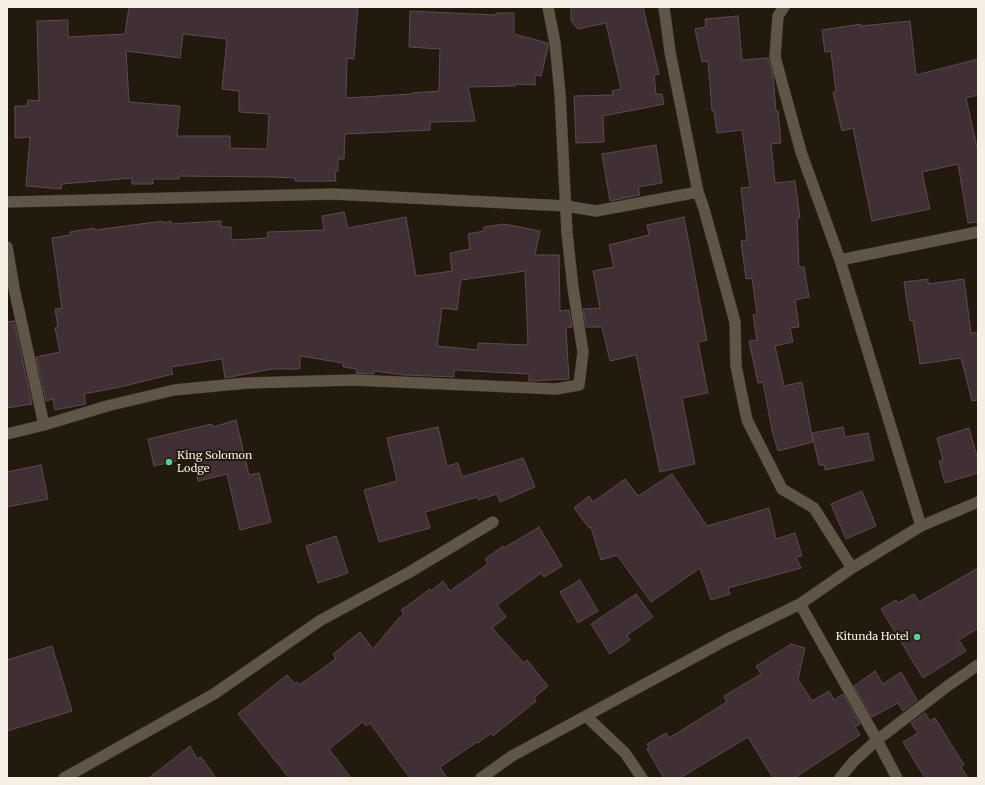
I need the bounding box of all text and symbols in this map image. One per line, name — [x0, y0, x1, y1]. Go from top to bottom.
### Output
place label: King Solomon Lodge — [177, 449, 252, 475]
marker: King Solomon Lodge — [164, 457, 174, 467]
place label: Kitunda Hotel — [836, 630, 909, 644]
marker: Kitunda Hotel — [912, 632, 922, 642]

